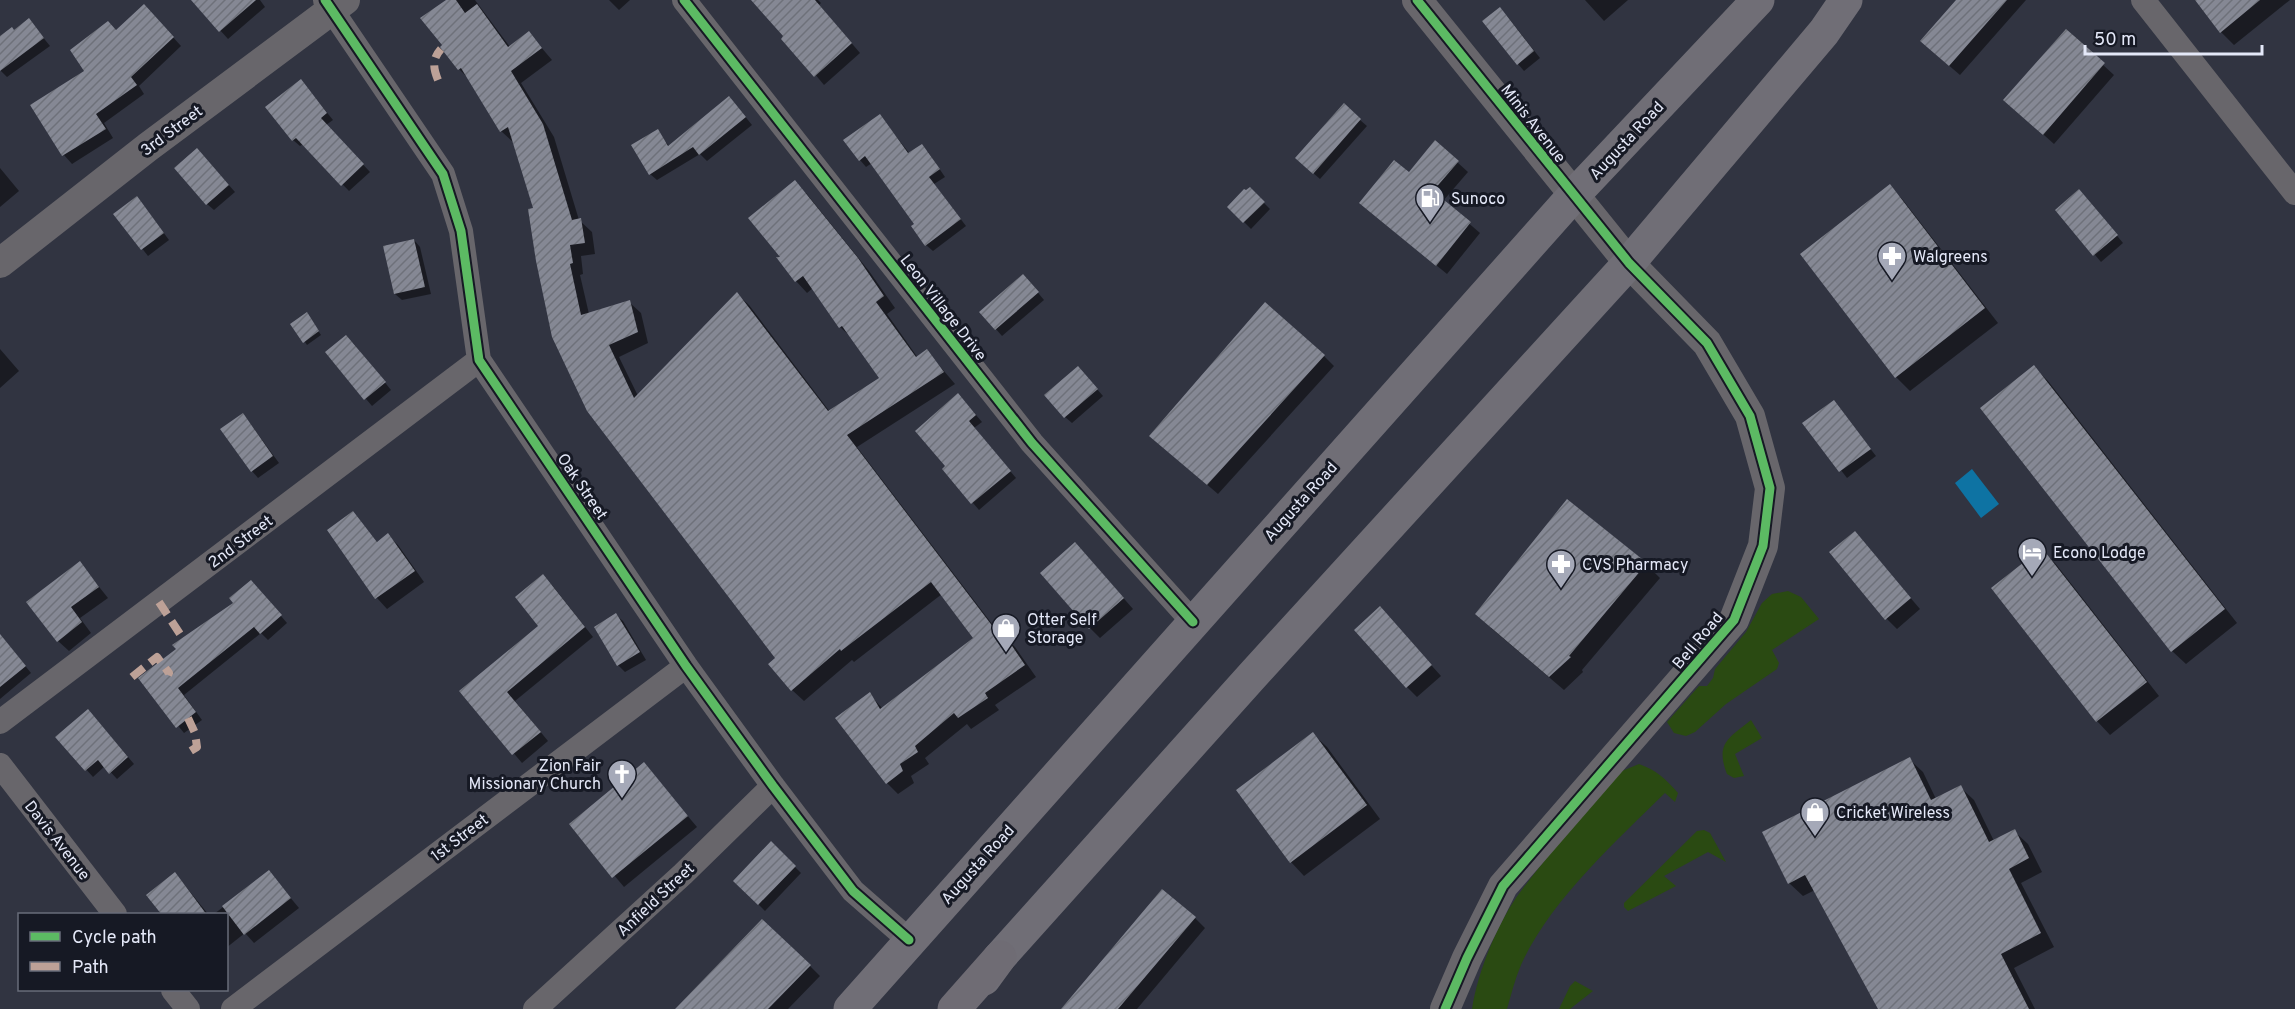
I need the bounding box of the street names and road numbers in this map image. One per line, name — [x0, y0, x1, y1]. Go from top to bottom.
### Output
street label: Minis Avenue — [1496, 81, 1569, 167]
street label: Augusta Road — [1586, 98, 1669, 185]
street label: 3rd Street — [137, 102, 207, 161]
street label: Leon Village Drive — [895, 251, 990, 365]
street label: Oak Street — [552, 450, 611, 524]
street label: Augusta Road — [1261, 458, 1342, 546]
street label: 2nd Street — [205, 512, 278, 573]
street label: Bell Road — [1669, 609, 1728, 674]
street label: Davis Avenue — [19, 797, 94, 885]
street label: 1st Street — [427, 810, 493, 867]
street label: Augusta Road — [938, 821, 1019, 909]
street label: Anfield Street — [613, 859, 699, 941]

